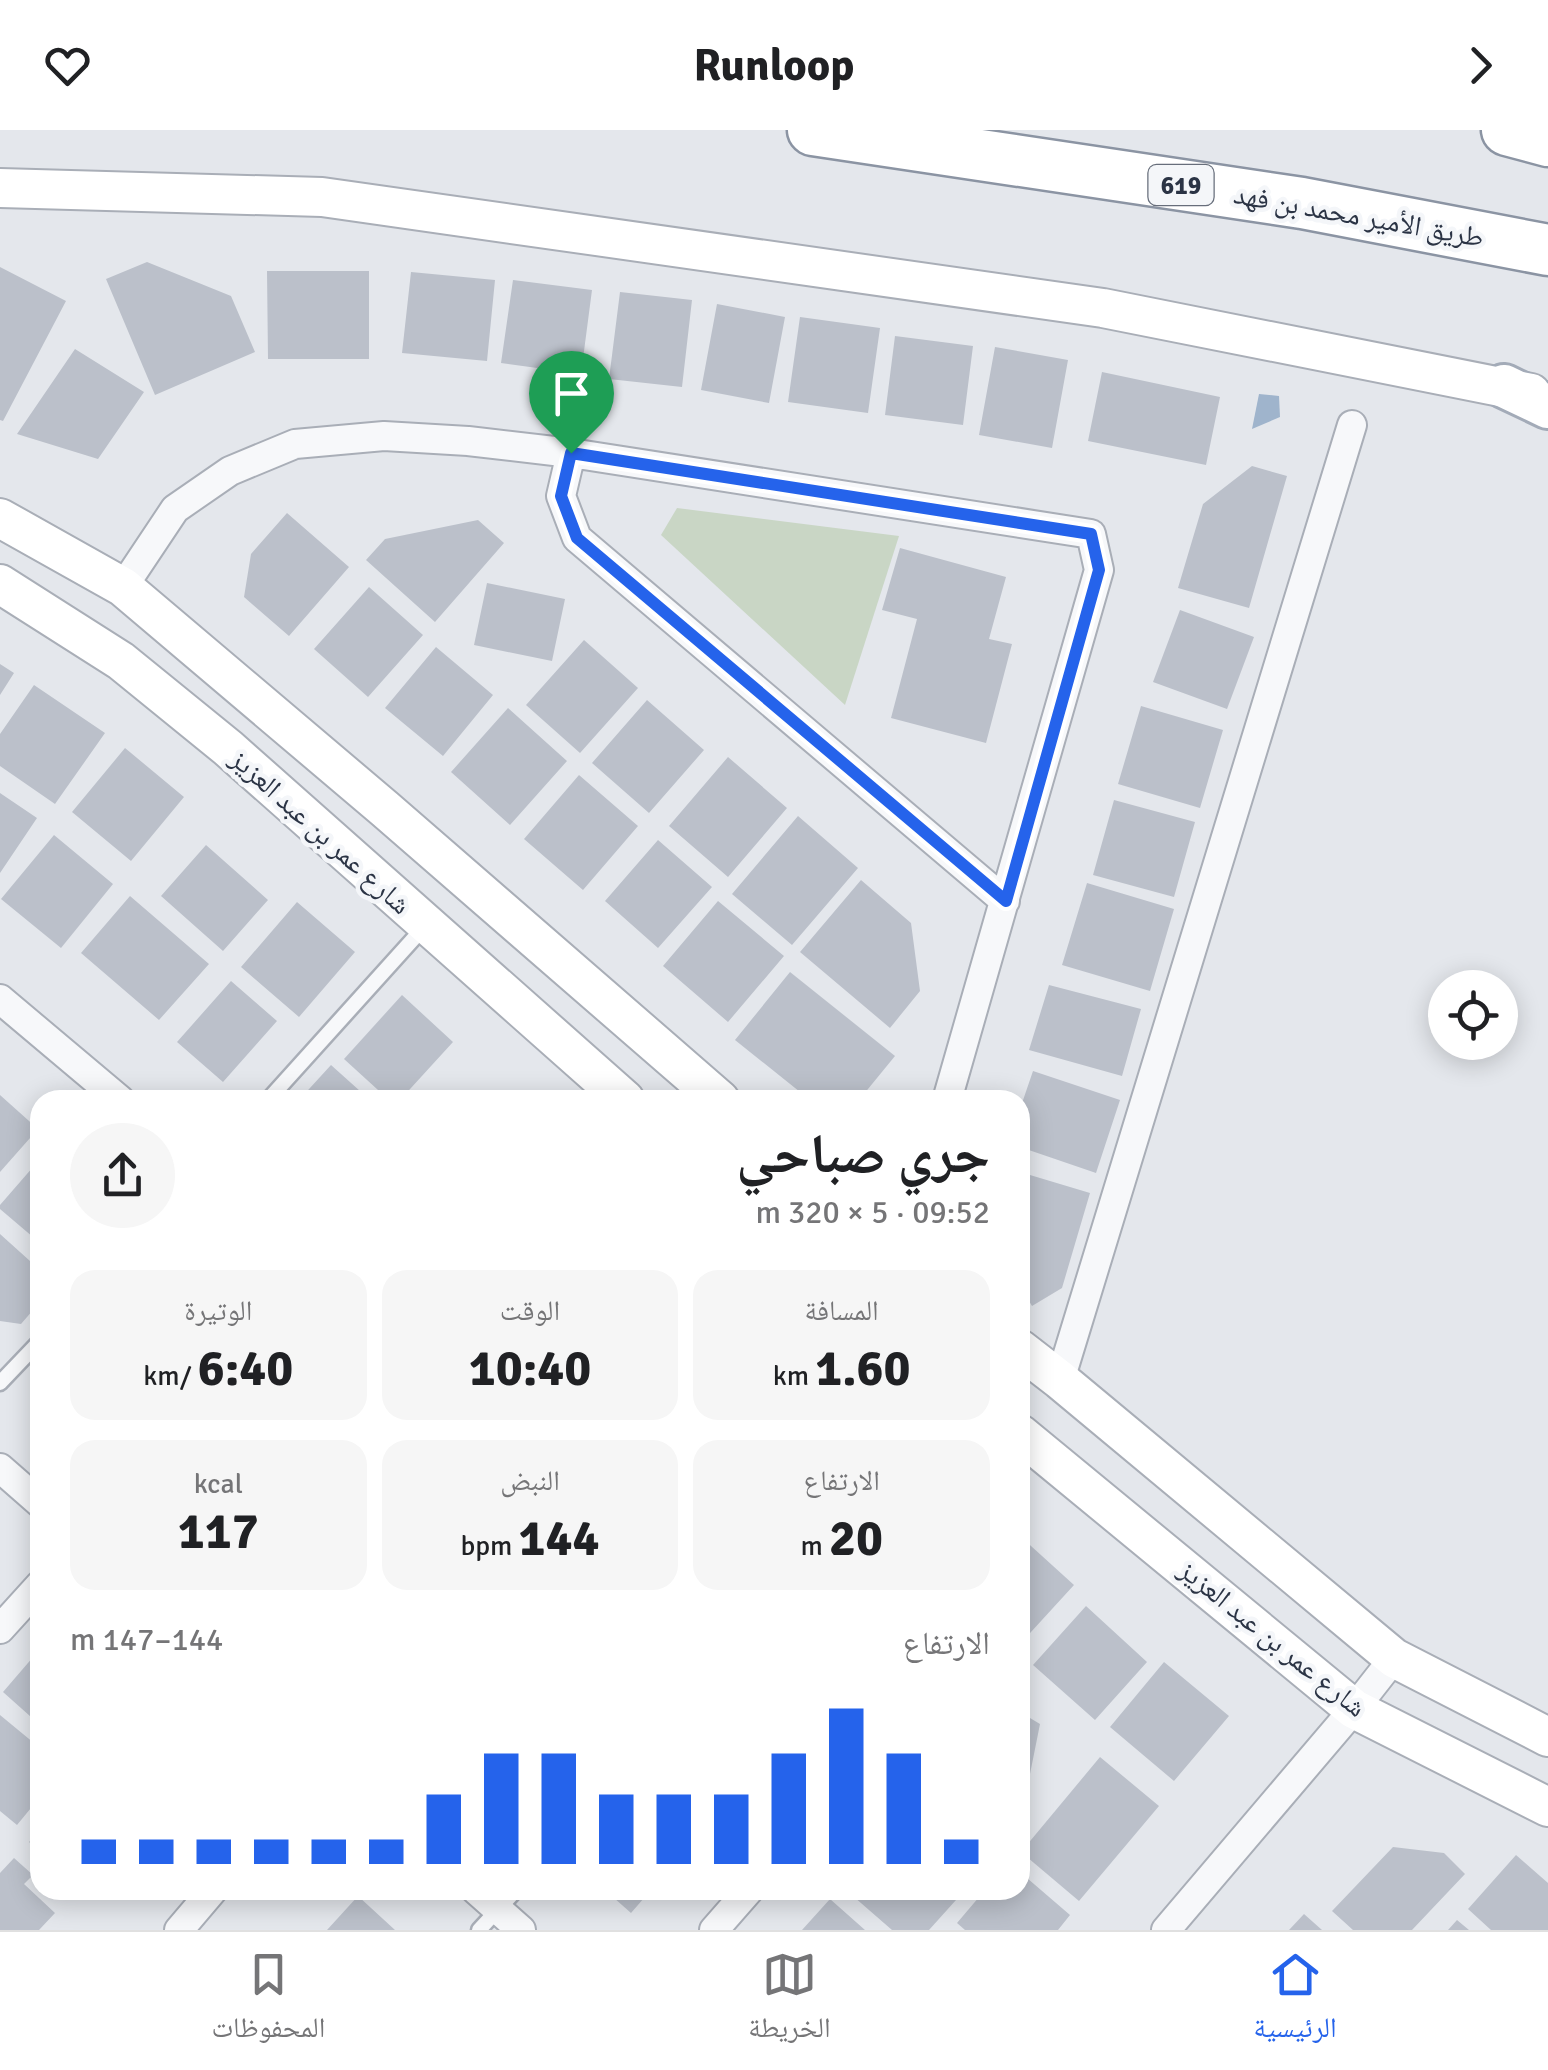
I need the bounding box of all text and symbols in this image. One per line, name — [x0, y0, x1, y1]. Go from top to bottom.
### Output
icon: heart — [40, 38, 95, 93]
text: Runloop — [694, 38, 855, 93]
icon: forward — [1453, 38, 1508, 93]
road number: 619 — [1148, 165, 1214, 205]
street label: طريق الأمير محمد بن فهد — [1231, 177, 1487, 255]
pin — [529, 351, 614, 454]
icon: arrive — [544, 366, 599, 421]
street label: شارع عمر بن عبد العزيز — [222, 741, 418, 922]
map controls — [1428, 970, 1518, 1060]
button: locate — [1428, 970, 1518, 1060]
text: جري صباحي — [736, 1121, 990, 1189]
button: share — [70, 1123, 175, 1228]
text: 09:52 · 5 × 320 m — [755, 1193, 990, 1232]
text: الوتيرة — [184, 1294, 252, 1328]
text: الوقت — [500, 1294, 560, 1328]
text: المسافة — [805, 1294, 879, 1328]
text: 6:40 — [198, 1338, 293, 1400]
text: 10:40 — [469, 1338, 591, 1400]
text: 1.60 — [815, 1338, 911, 1400]
text: /km — [143, 1359, 198, 1393]
text: km — [773, 1359, 815, 1393]
text: النبض — [500, 1464, 560, 1498]
text: الارتفاع — [803, 1464, 880, 1498]
text: kcal — [194, 1467, 243, 1501]
text: 117 — [178, 1501, 259, 1563]
text: 144 — [519, 1508, 600, 1570]
text: 20 — [829, 1508, 883, 1570]
text: bpm — [460, 1529, 519, 1563]
text: m — [800, 1529, 829, 1563]
street label: شارع عمر بن عبد العزيز — [1171, 1552, 1373, 1725]
text: 144–147 m — [70, 1620, 223, 1659]
text: الارتفاع — [903, 1624, 990, 1663]
tab: المحفوظات — [211, 1947, 325, 2055]
tab: الخريطة — [748, 1947, 831, 2055]
tab: الرئيسية — [1254, 1947, 1337, 2055]

